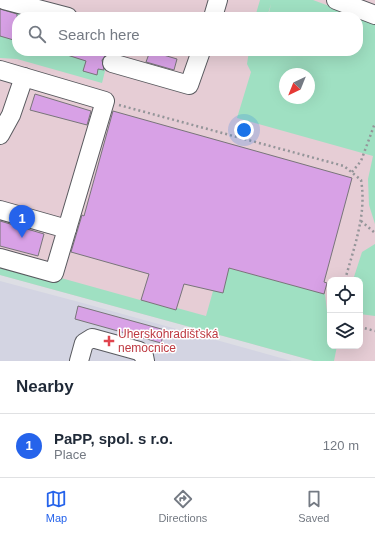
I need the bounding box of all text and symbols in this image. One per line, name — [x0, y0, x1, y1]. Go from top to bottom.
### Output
search box — [12, 12, 363, 56]
icon: search — [26, 23, 48, 45]
text: Search here — [58, 26, 140, 43]
north arrow — [279, 68, 315, 104]
your location — [234, 120, 254, 140]
pin: 1 — [9, 205, 35, 238]
map controls — [327, 277, 363, 349]
button: locate — [327, 277, 363, 313]
button: layers — [327, 313, 363, 349]
place label: Uherskohradišťská nemocnice — [118, 327, 219, 355]
marker: Uherskohradišťská nemocnice — [103, 335, 115, 347]
text: Nearby — [16, 377, 74, 396]
text: PaPP, spol. s r.o. — [54, 430, 173, 447]
text: 1 — [25, 438, 33, 453]
text: 120 m — [323, 438, 359, 453]
text: Place — [54, 447, 87, 462]
tab: Map — [45, 488, 67, 524]
tab: Directions — [158, 488, 207, 524]
tab: Saved — [298, 488, 329, 524]

